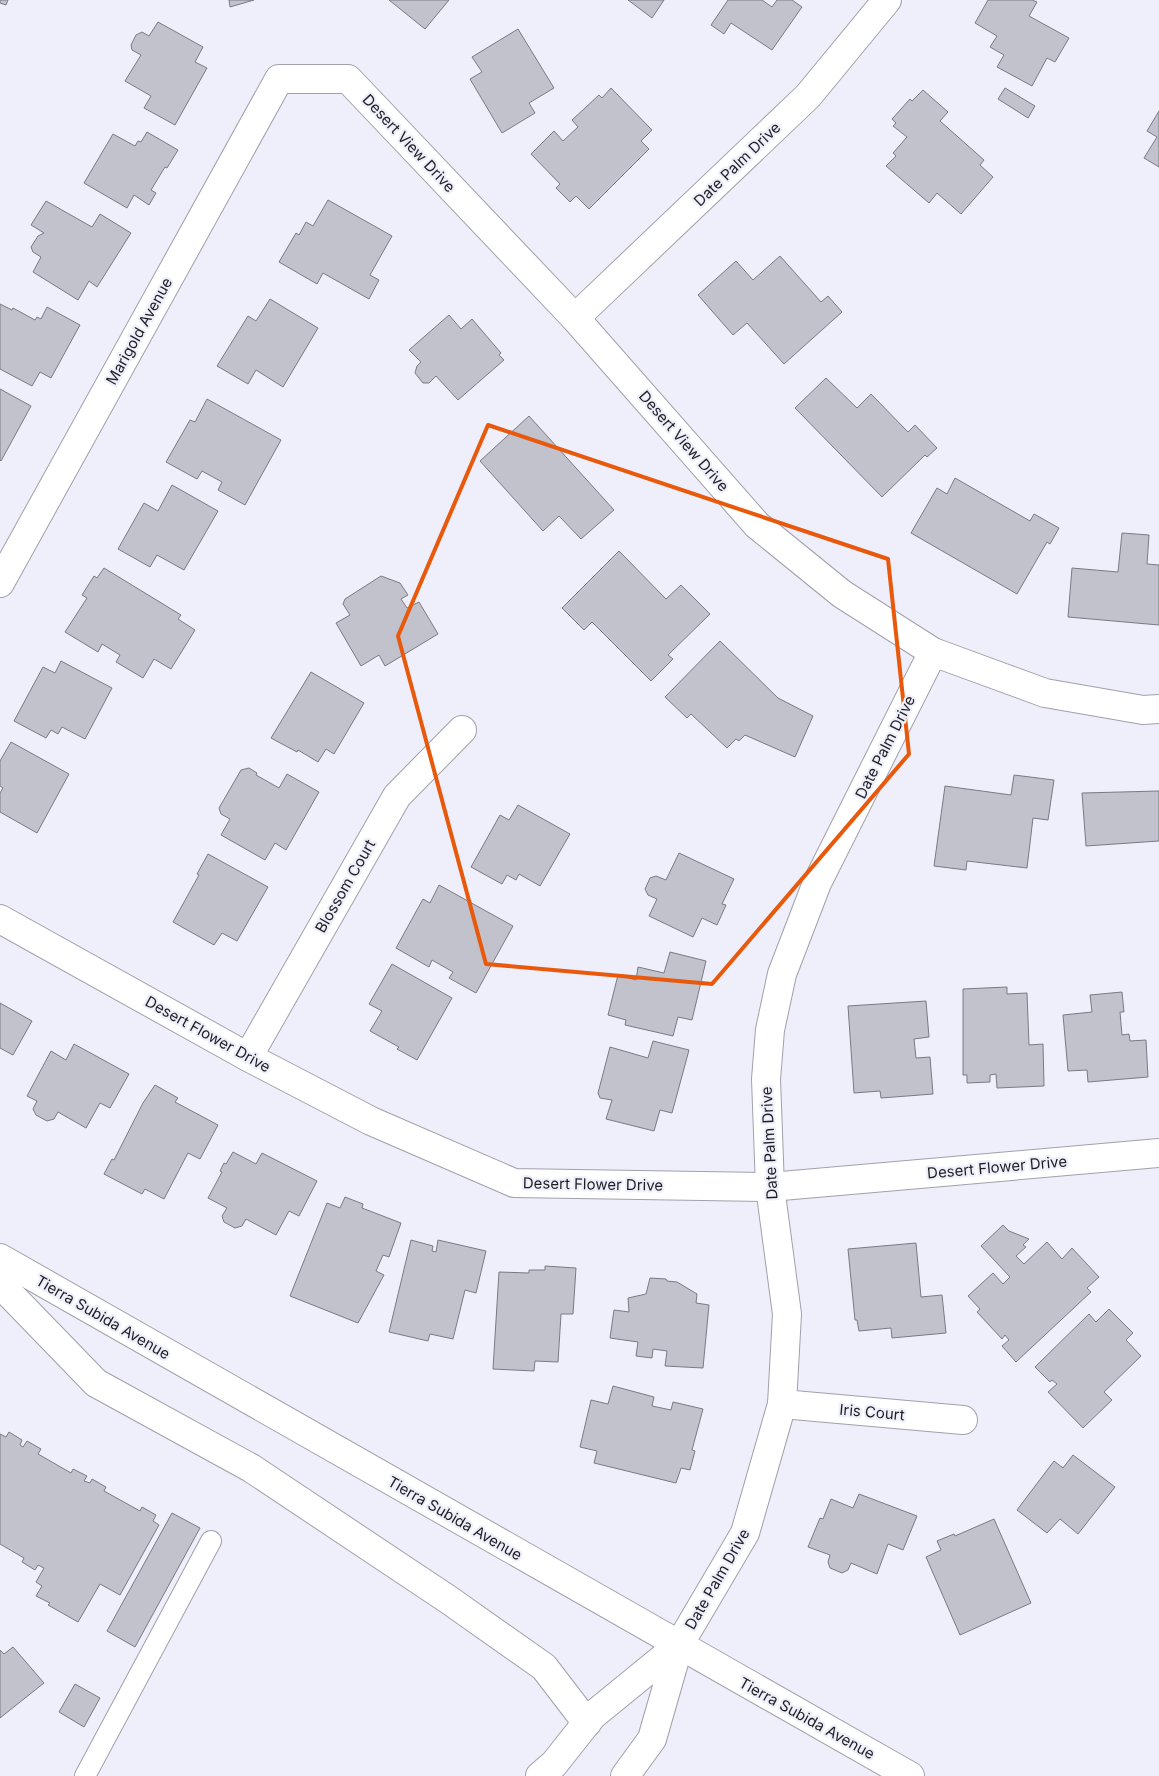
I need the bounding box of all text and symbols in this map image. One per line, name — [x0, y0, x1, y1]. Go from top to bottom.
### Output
street label: Desert View Drive — [359, 90, 459, 196]
street label: Date Palm Drive — [690, 118, 784, 210]
street label: Marigold Avenue — [102, 274, 176, 388]
street label: Desert View Drive — [635, 387, 733, 495]
street label: Date Palm Drive — [851, 692, 919, 802]
street label: Blossom Court — [311, 836, 379, 936]
street label: Desert Flower Drive — [142, 992, 274, 1076]
street label: Date Palm Drive — [757, 1086, 781, 1200]
street label: Desert Flower Drive — [926, 1151, 1068, 1183]
street label: Desert Flower Drive — [523, 1173, 663, 1195]
street label: Tierra Subida Avenue — [32, 1271, 174, 1363]
street label: Iris Court — [839, 1400, 905, 1424]
street label: Tierra Subida Avenue — [384, 1472, 526, 1564]
street label: Date Palm Drive — [680, 1525, 754, 1633]
street label: Tierra Subida Avenue — [736, 1673, 878, 1763]

